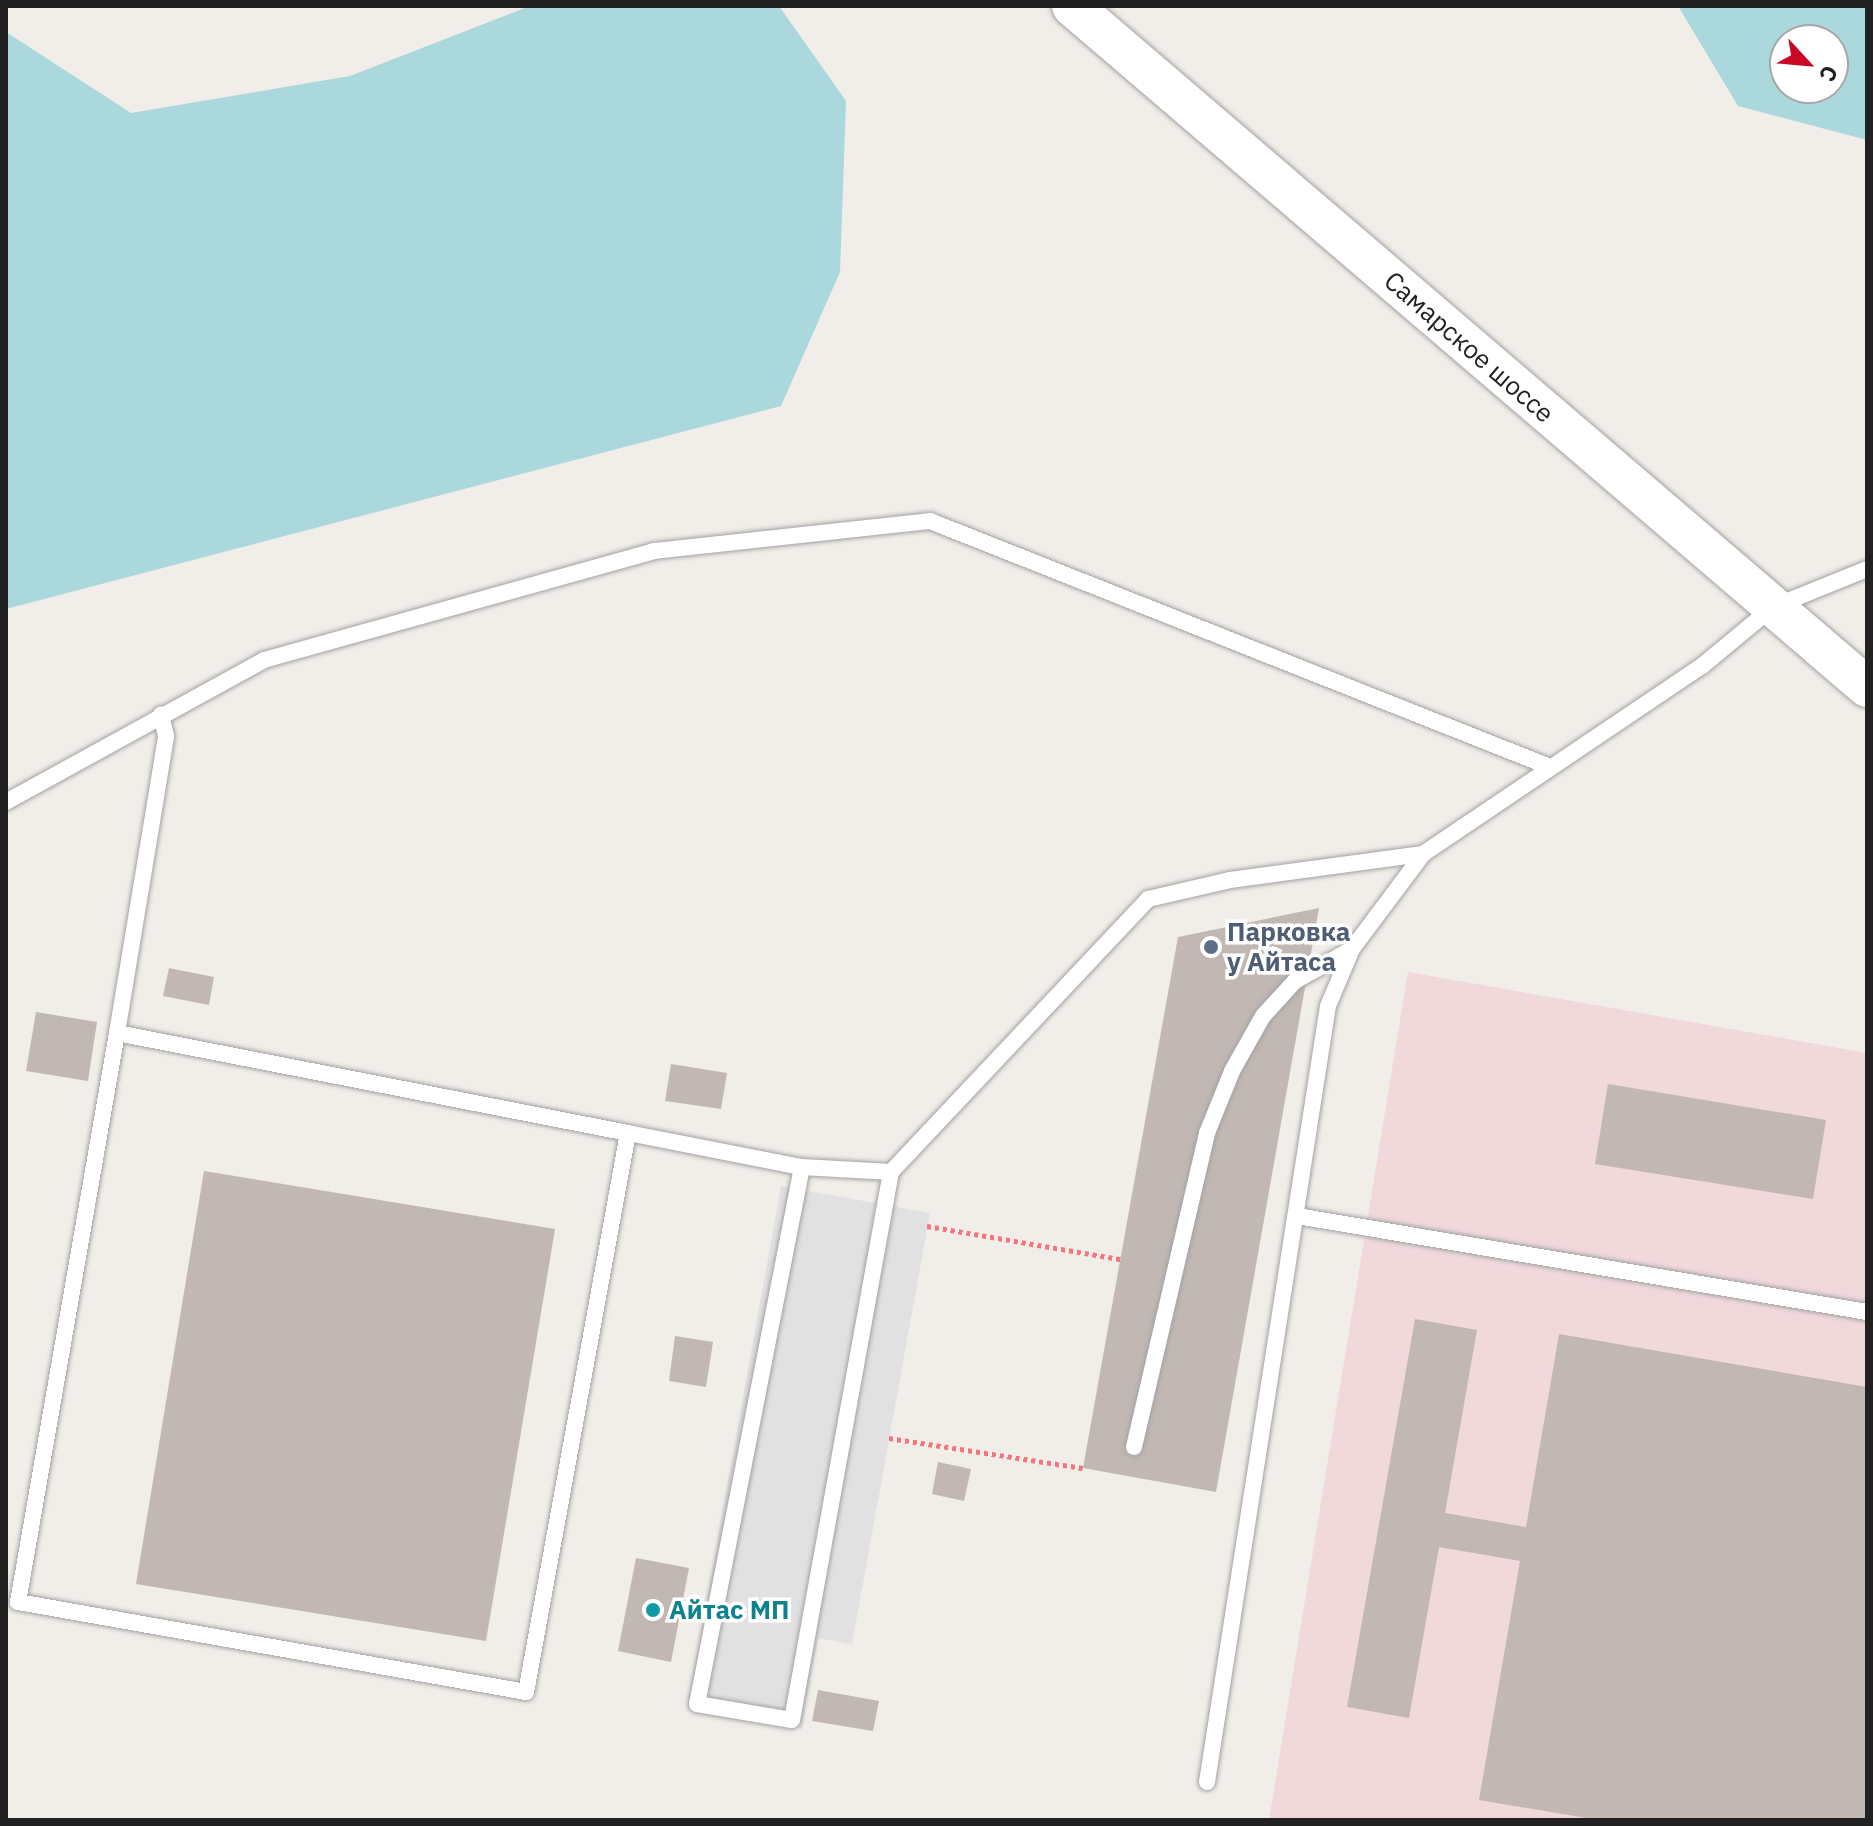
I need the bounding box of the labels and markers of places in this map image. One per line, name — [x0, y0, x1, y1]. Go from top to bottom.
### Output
place label: Парковка у Айтаса — [1227, 916, 1351, 978]
marker: Парковка у Айтаса — [1202, 938, 1220, 956]
place label: Айтас МП — [669, 1594, 789, 1626]
marker: Айтас МП — [644, 1601, 662, 1619]

